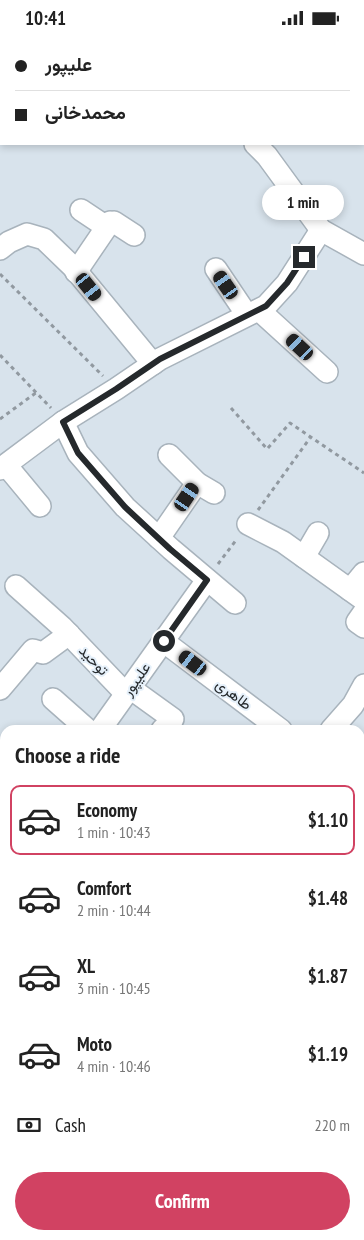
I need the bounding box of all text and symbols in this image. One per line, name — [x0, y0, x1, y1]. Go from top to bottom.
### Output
text: 10:41 — [25, 6, 66, 30]
text: علیپور — [45, 52, 92, 76]
text: محمدخانی — [45, 100, 126, 124]
callout: 1 min — [263, 185, 345, 219]
text: 1 min — [287, 192, 319, 212]
route end — [293, 246, 315, 268]
car — [211, 268, 240, 302]
car — [73, 271, 104, 303]
car — [283, 331, 316, 363]
car — [172, 480, 201, 514]
route start — [153, 630, 175, 652]
street label: توحید — [75, 641, 113, 679]
car — [176, 648, 209, 678]
street label: علیپور — [117, 658, 155, 701]
street label: طاهری — [212, 674, 256, 715]
text: Choose a ride — [15, 741, 120, 769]
icon: car — [17, 798, 62, 843]
text: Economy — [77, 798, 137, 822]
text: $1.10 — [308, 808, 348, 832]
text: 1 min · 10:43 — [77, 822, 151, 842]
icon: car — [17, 876, 62, 921]
text: Comfort — [77, 876, 131, 900]
text: $1.48 — [308, 886, 348, 910]
text: 2 min · 10:44 — [77, 900, 151, 920]
icon: car — [17, 954, 62, 999]
text: XL — [77, 954, 95, 978]
text: $1.87 — [308, 964, 348, 988]
text: 3 min · 10:45 — [77, 978, 151, 998]
icon: car — [17, 1032, 62, 1077]
text: Moto — [77, 1032, 112, 1056]
text: $1.19 — [308, 1042, 348, 1066]
text: 4 min · 10:46 — [77, 1056, 151, 1076]
icon: cash — [15, 1111, 43, 1139]
text: Cash — [55, 1113, 86, 1137]
text: 220 m — [315, 1115, 350, 1135]
button: Confirm — [15, 1172, 350, 1230]

